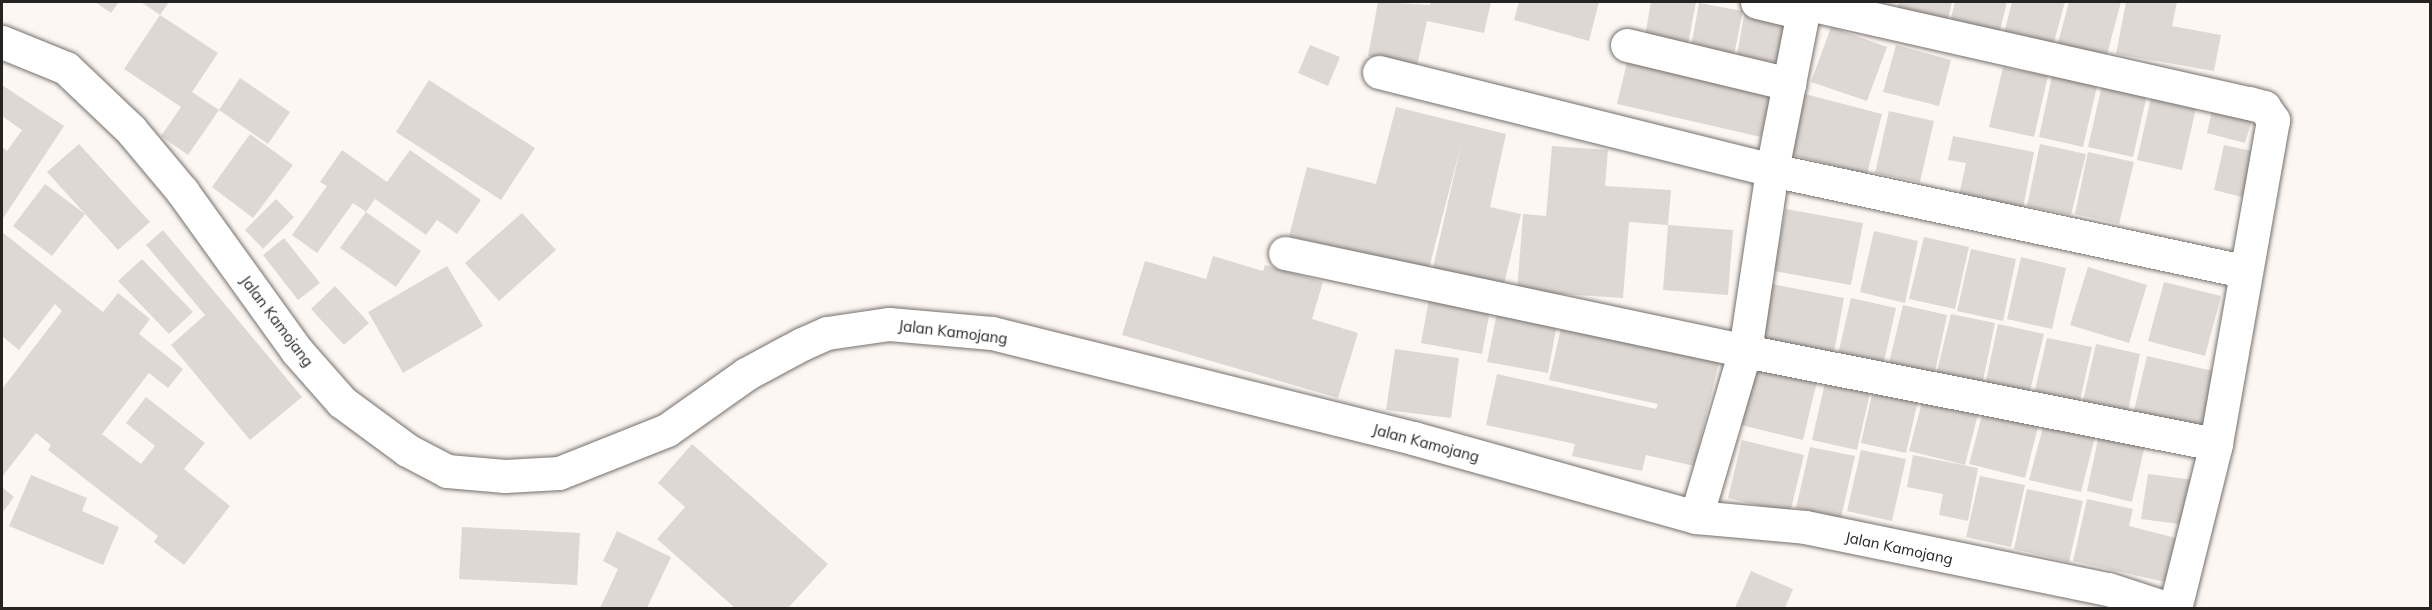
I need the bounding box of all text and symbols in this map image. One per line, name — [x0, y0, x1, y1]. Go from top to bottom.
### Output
street label: Jalan Kamojang — [237, 272, 317, 370]
street label: Jalan Kamojang — [897, 316, 1009, 348]
street label: Jalan Kamojang — [1371, 420, 1481, 466]
street label: Jalan Kamojang — [1843, 528, 1955, 568]

